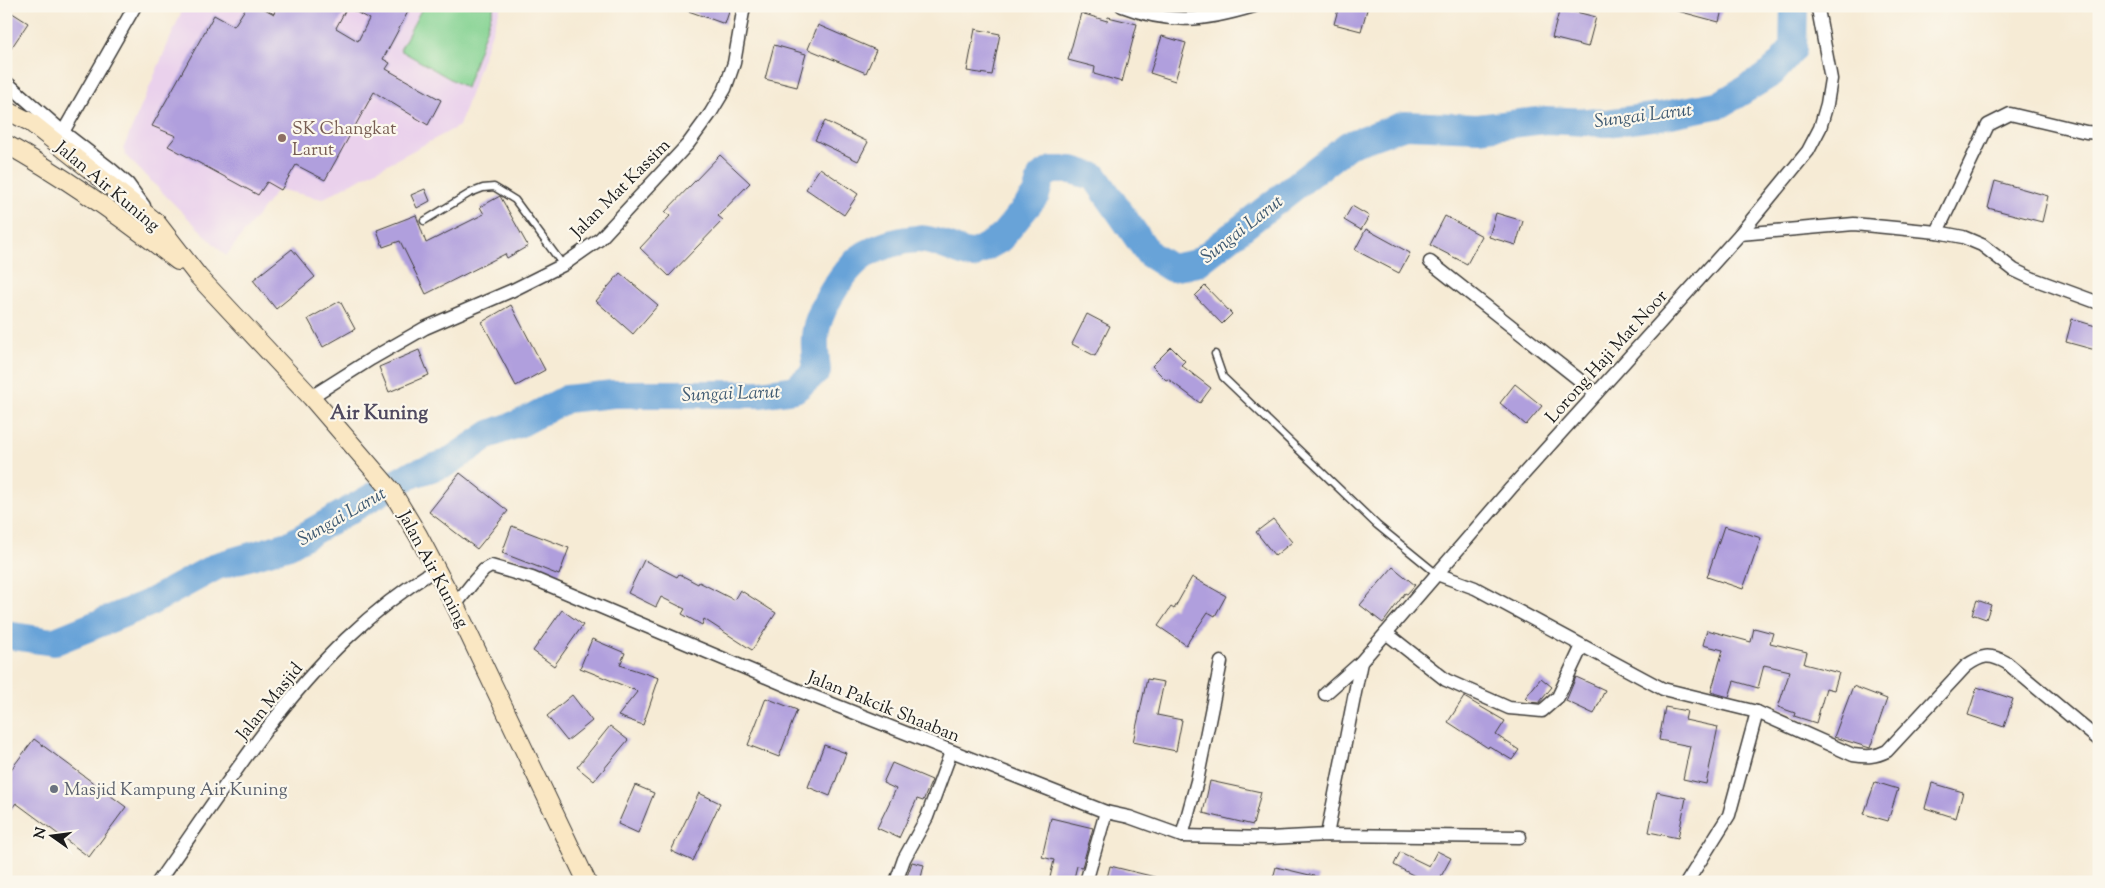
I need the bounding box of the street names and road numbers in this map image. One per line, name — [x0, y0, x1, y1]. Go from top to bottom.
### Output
street label: Jalan Mat Kassim — [565, 134, 677, 246]
street label: Jalan Air Kuning — [48, 135, 165, 239]
street label: Lorong Haji Mat Noor — [1540, 285, 1675, 430]
street label: Jalan Air Kuning — [390, 506, 474, 633]
street label: Jalan Masjid — [230, 658, 310, 748]
street label: Jalan Pakcik Shaaban — [802, 665, 964, 750]

